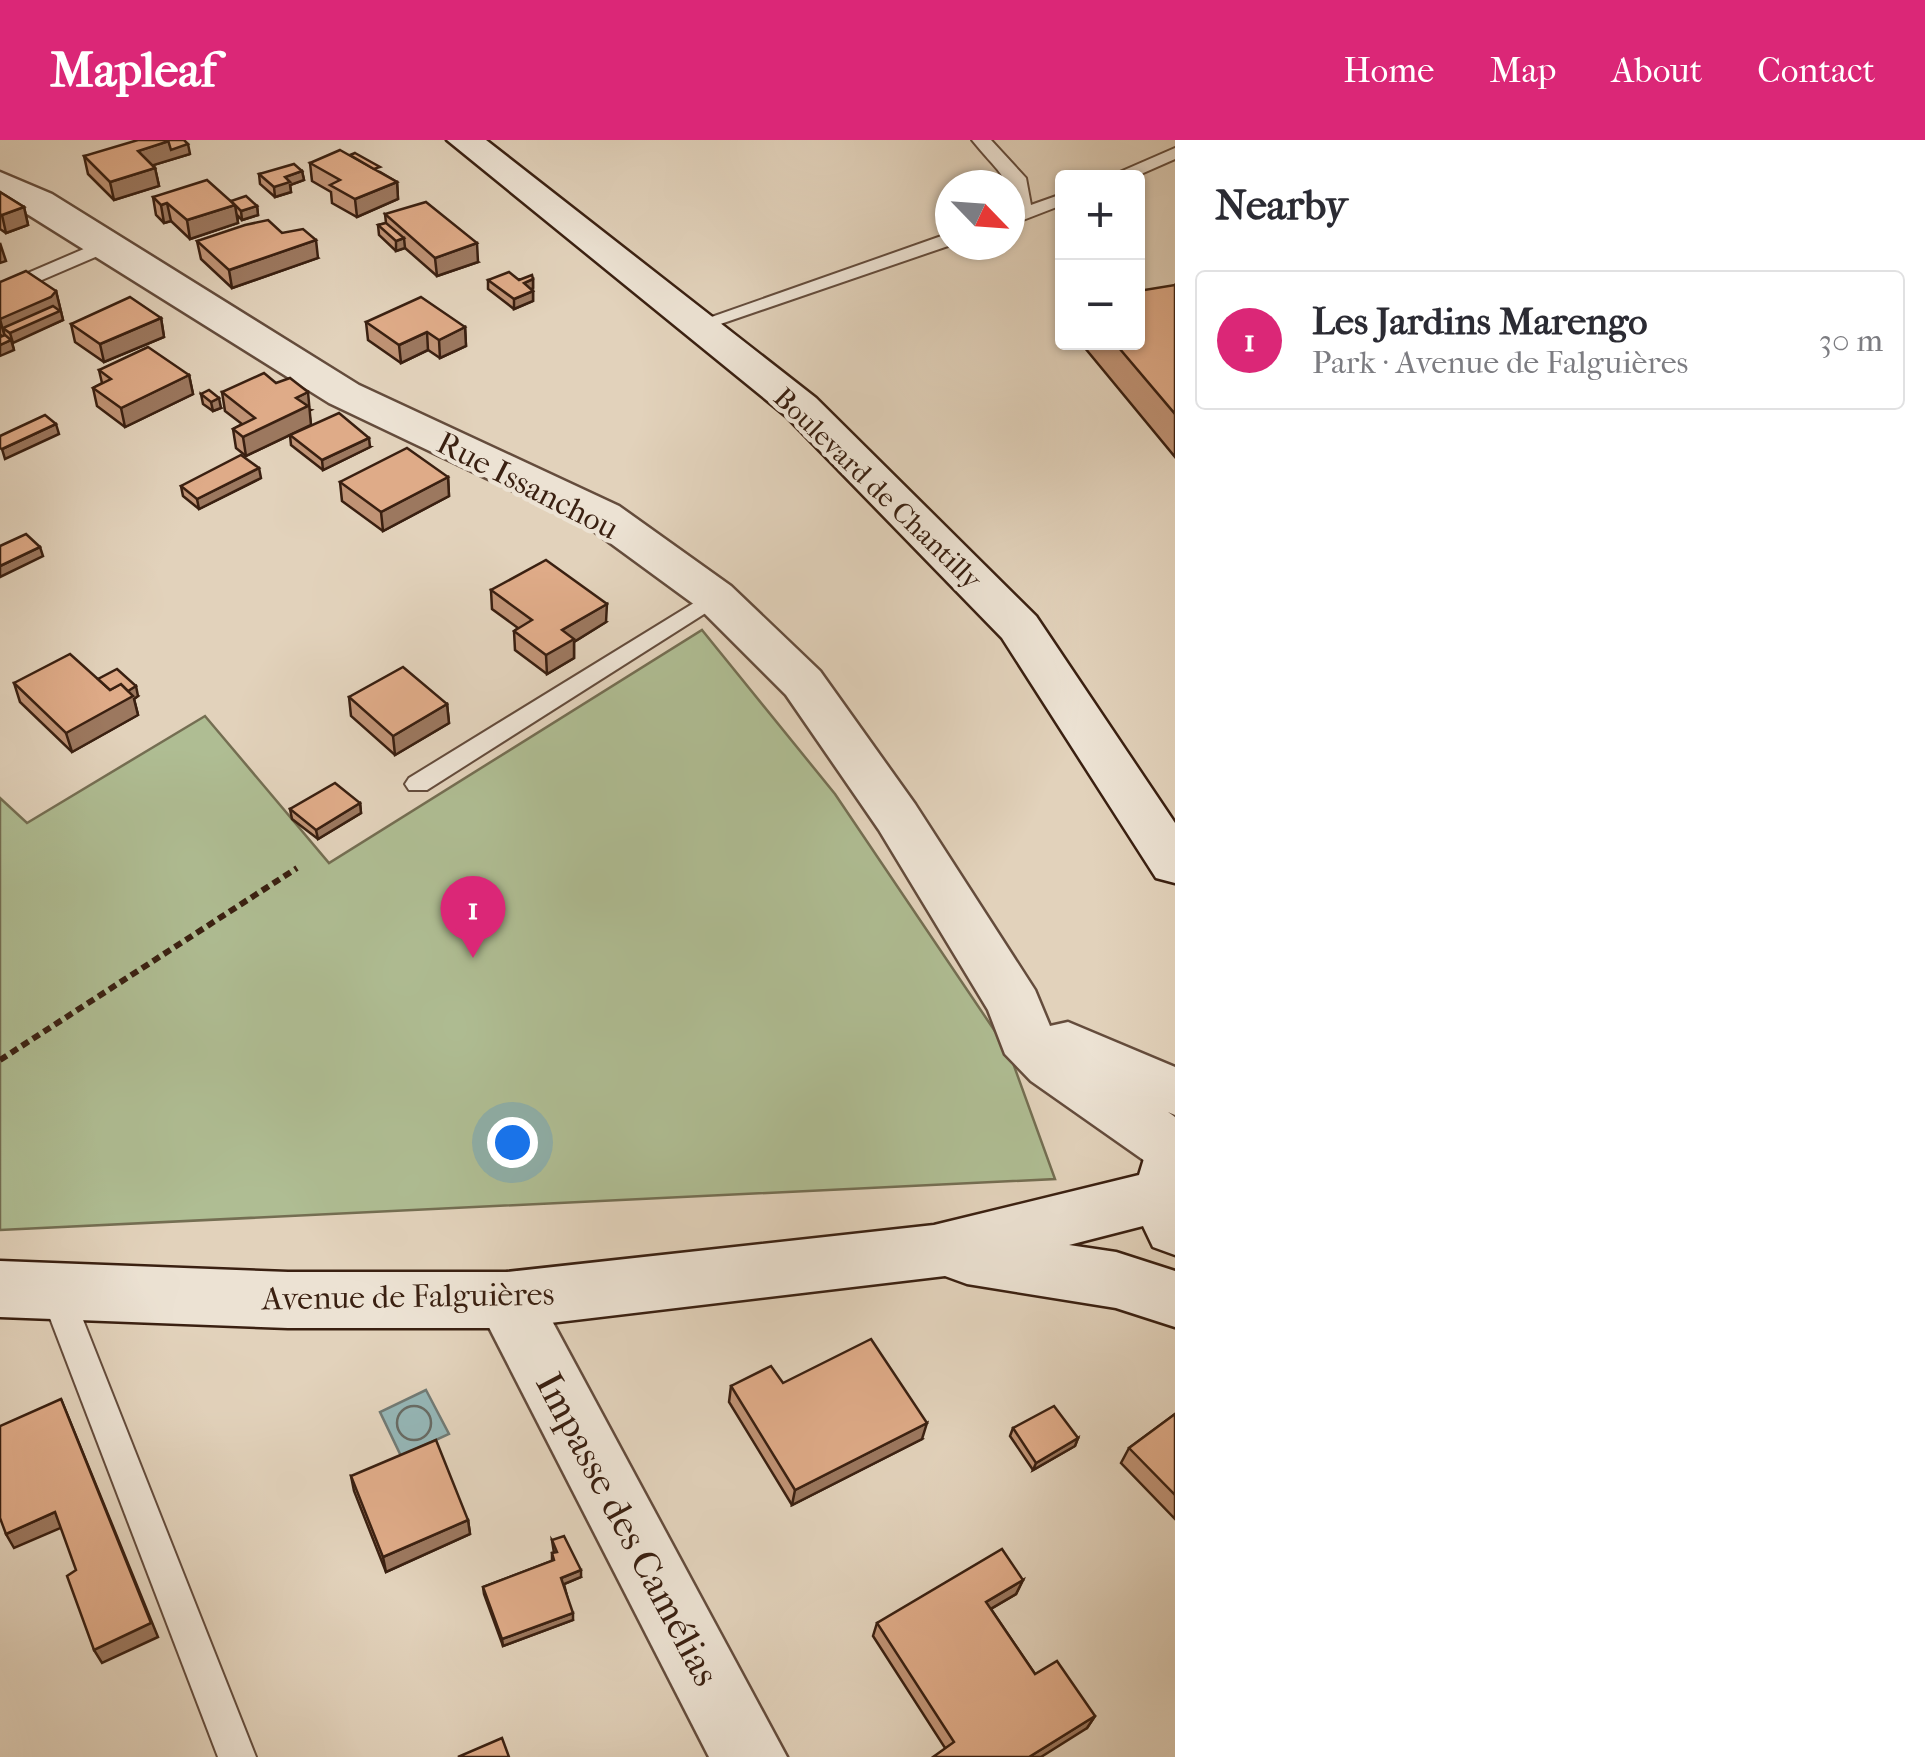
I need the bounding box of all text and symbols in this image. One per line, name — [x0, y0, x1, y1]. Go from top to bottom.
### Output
text: Mapleaf — [50, 42, 216, 98]
text: Home — [1343, 50, 1434, 91]
text: Map — [1489, 50, 1557, 91]
text: About — [1612, 50, 1702, 91]
text: Contact — [1757, 50, 1875, 91]
north arrow — [935, 170, 1025, 260]
map controls — [1055, 170, 1145, 350]
button: + — [1055, 170, 1145, 260]
text: Nearby — [1215, 181, 1347, 230]
button: − — [1055, 260, 1145, 350]
text: Les Jardins Marengo — [1312, 299, 1648, 344]
text: 1 — [1244, 322, 1255, 359]
text: 30 m — [1819, 322, 1883, 359]
text: Park · Avenue de Falguières — [1312, 344, 1688, 381]
street label: Boulevard de Chantilly — [767, 381, 989, 597]
street label: Rue Issanchou — [431, 424, 625, 547]
pin: 1 — [440, 876, 506, 958]
your location — [487, 1117, 538, 1168]
street label: Avenue de Falguières — [259, 1275, 555, 1318]
street label: Impasse des Camélias — [526, 1365, 729, 1693]

